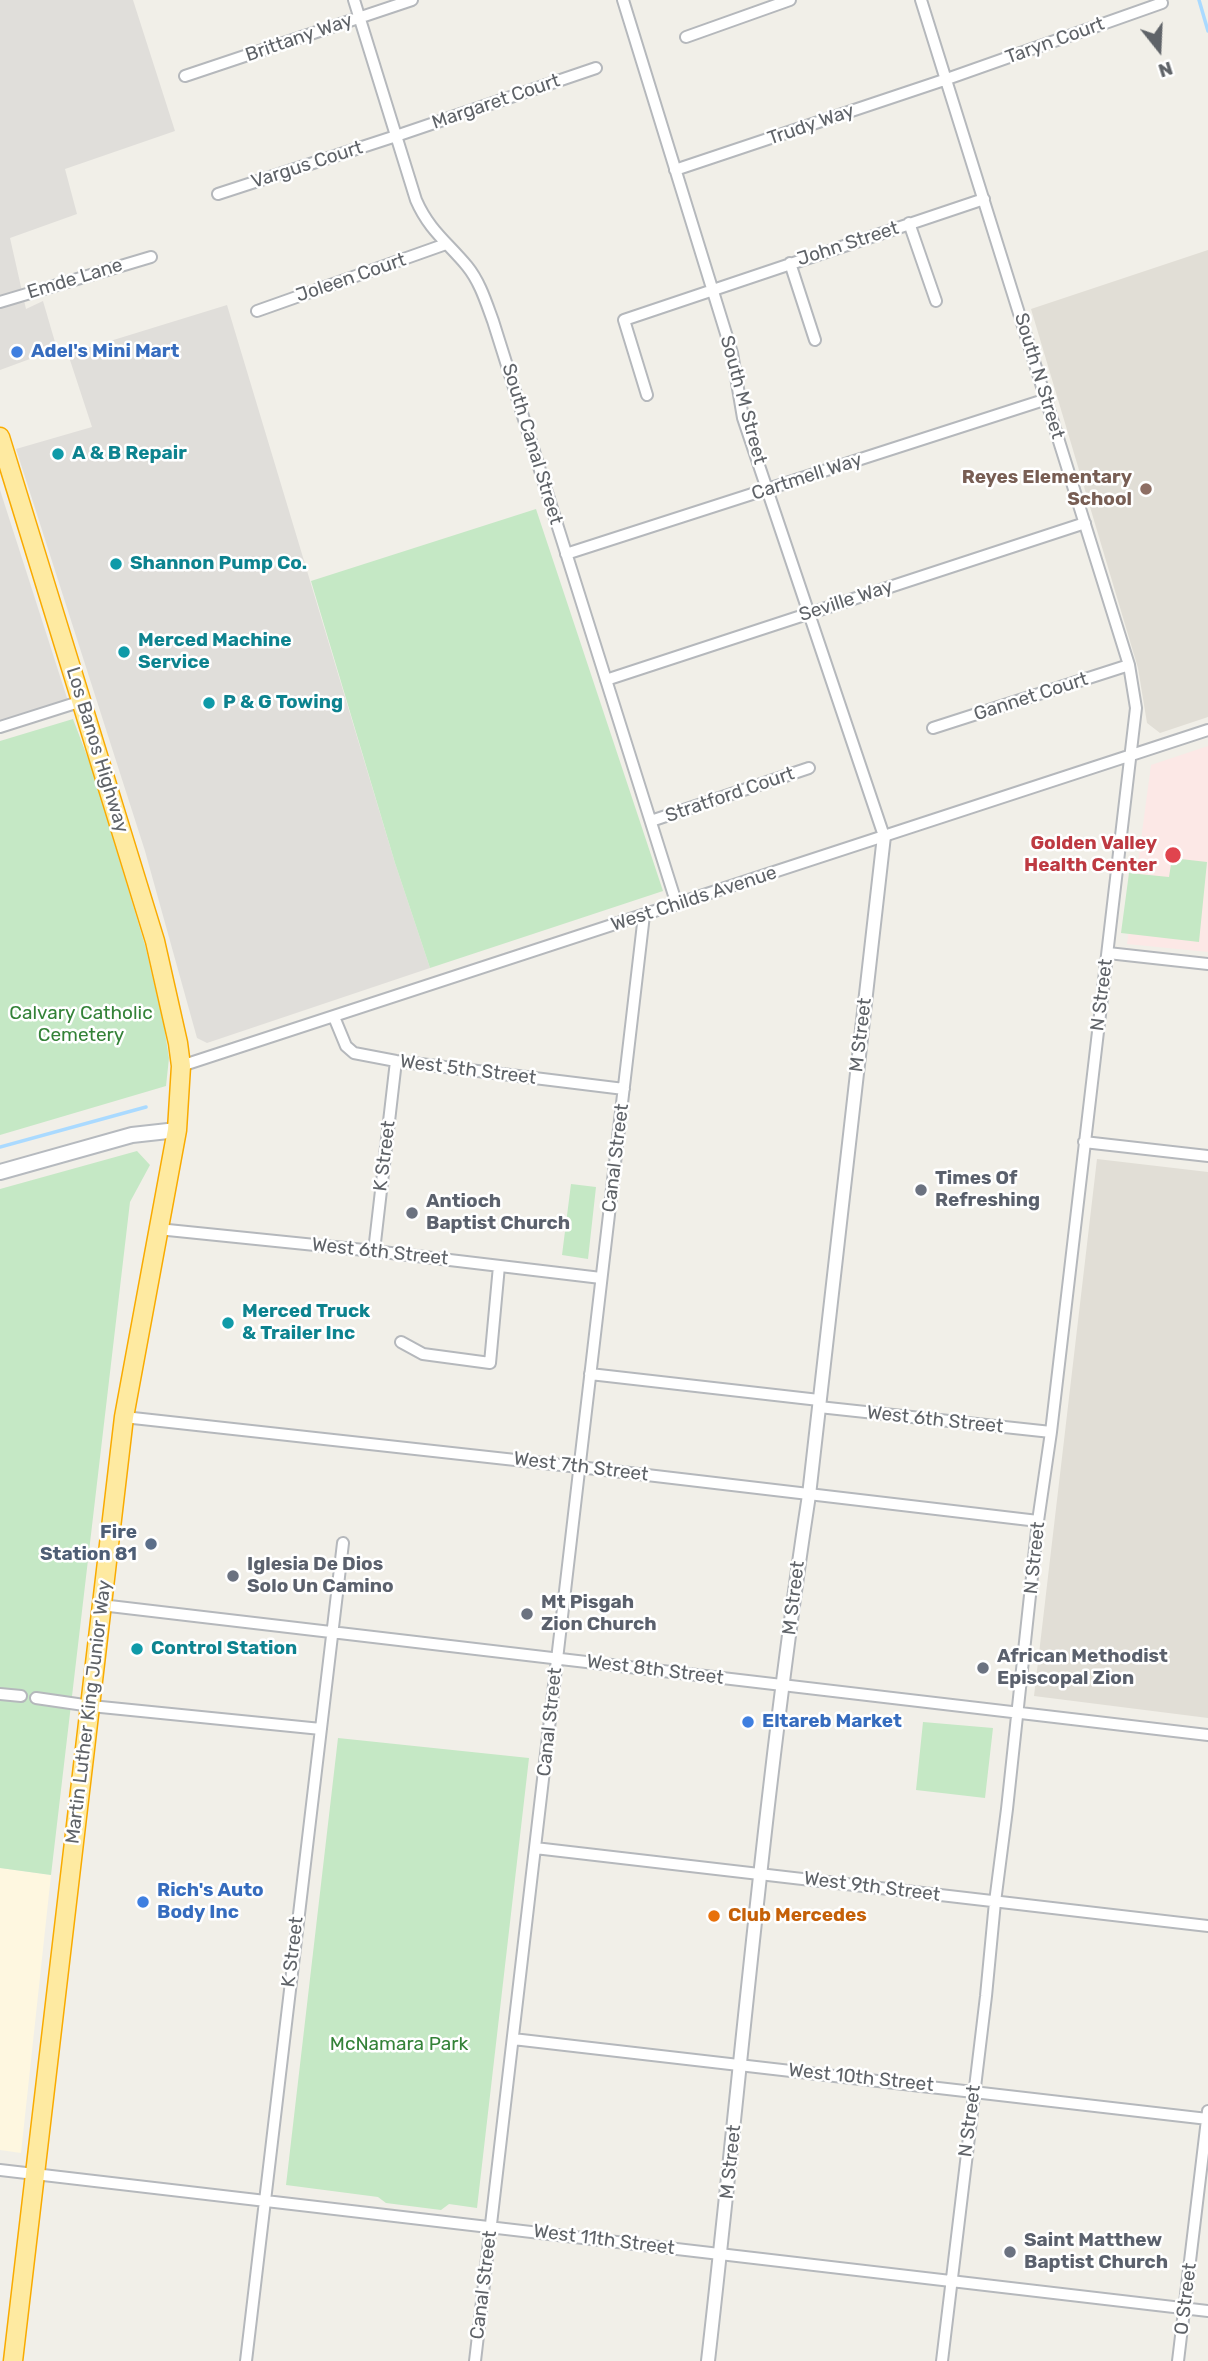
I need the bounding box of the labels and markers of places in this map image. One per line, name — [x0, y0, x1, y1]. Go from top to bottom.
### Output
place label: Adel's Mini Mart — [31, 341, 179, 363]
marker: Adel's Mini Mart — [9, 344, 25, 360]
place label: A & B Repair — [72, 443, 187, 465]
marker: A & B Repair — [50, 446, 66, 462]
place label: Reyes Elementary School — [962, 467, 1132, 511]
marker: Reyes Elementary School — [1138, 481, 1154, 497]
place label: Shannon Pump Co. — [130, 553, 307, 575]
marker: Shannon Pump Co. — [108, 556, 124, 572]
place label: Merced Machine Service — [138, 630, 292, 674]
marker: Merced Machine Service — [116, 644, 132, 660]
place label: P & G Towing — [223, 692, 343, 714]
marker: P & G Towing — [201, 695, 217, 711]
place label: Golden Valley Health Center — [1024, 833, 1157, 877]
marker: Golden Valley Health Center — [1163, 845, 1183, 865]
place label: Times Of Refreshing — [935, 1168, 1040, 1212]
marker: Times Of Refreshing — [913, 1182, 929, 1198]
place label: Antioch Baptist Church — [426, 1191, 570, 1235]
marker: Antioch Baptist Church — [404, 1205, 420, 1221]
place label: Merced Truck & Trailer Inc — [242, 1301, 370, 1345]
marker: Merced Truck & Trailer Inc — [220, 1315, 236, 1331]
place label: Fire Station 81 — [40, 1522, 137, 1566]
marker: Fire Station 81 — [143, 1536, 159, 1552]
place label: Iglesia De Dios Solo Un Camino — [247, 1554, 394, 1598]
marker: Iglesia De Dios Solo Un Camino — [225, 1568, 241, 1584]
place label: Mt Pisgah Zion Church — [541, 1592, 657, 1636]
marker: Mt Pisgah Zion Church — [519, 1606, 535, 1622]
place label: Control Station — [151, 1638, 297, 1660]
marker: Control Station — [129, 1641, 145, 1657]
place label: African Methodist Episcopal Zion — [997, 1646, 1168, 1690]
marker: African Methodist Episcopal Zion — [975, 1660, 991, 1676]
place label: Eltareb Market — [762, 1711, 902, 1733]
marker: Eltareb Market — [740, 1714, 756, 1730]
place label: Rich's Auto Body Inc — [157, 1880, 264, 1924]
marker: Rich's Auto Body Inc — [135, 1894, 151, 1910]
place label: Club Mercedes — [728, 1905, 867, 1927]
marker: Club Mercedes — [706, 1908, 722, 1924]
place label: Saint Matthew Baptist Church — [1024, 2230, 1168, 2274]
marker: Saint Matthew Baptist Church — [1002, 2244, 1018, 2260]

